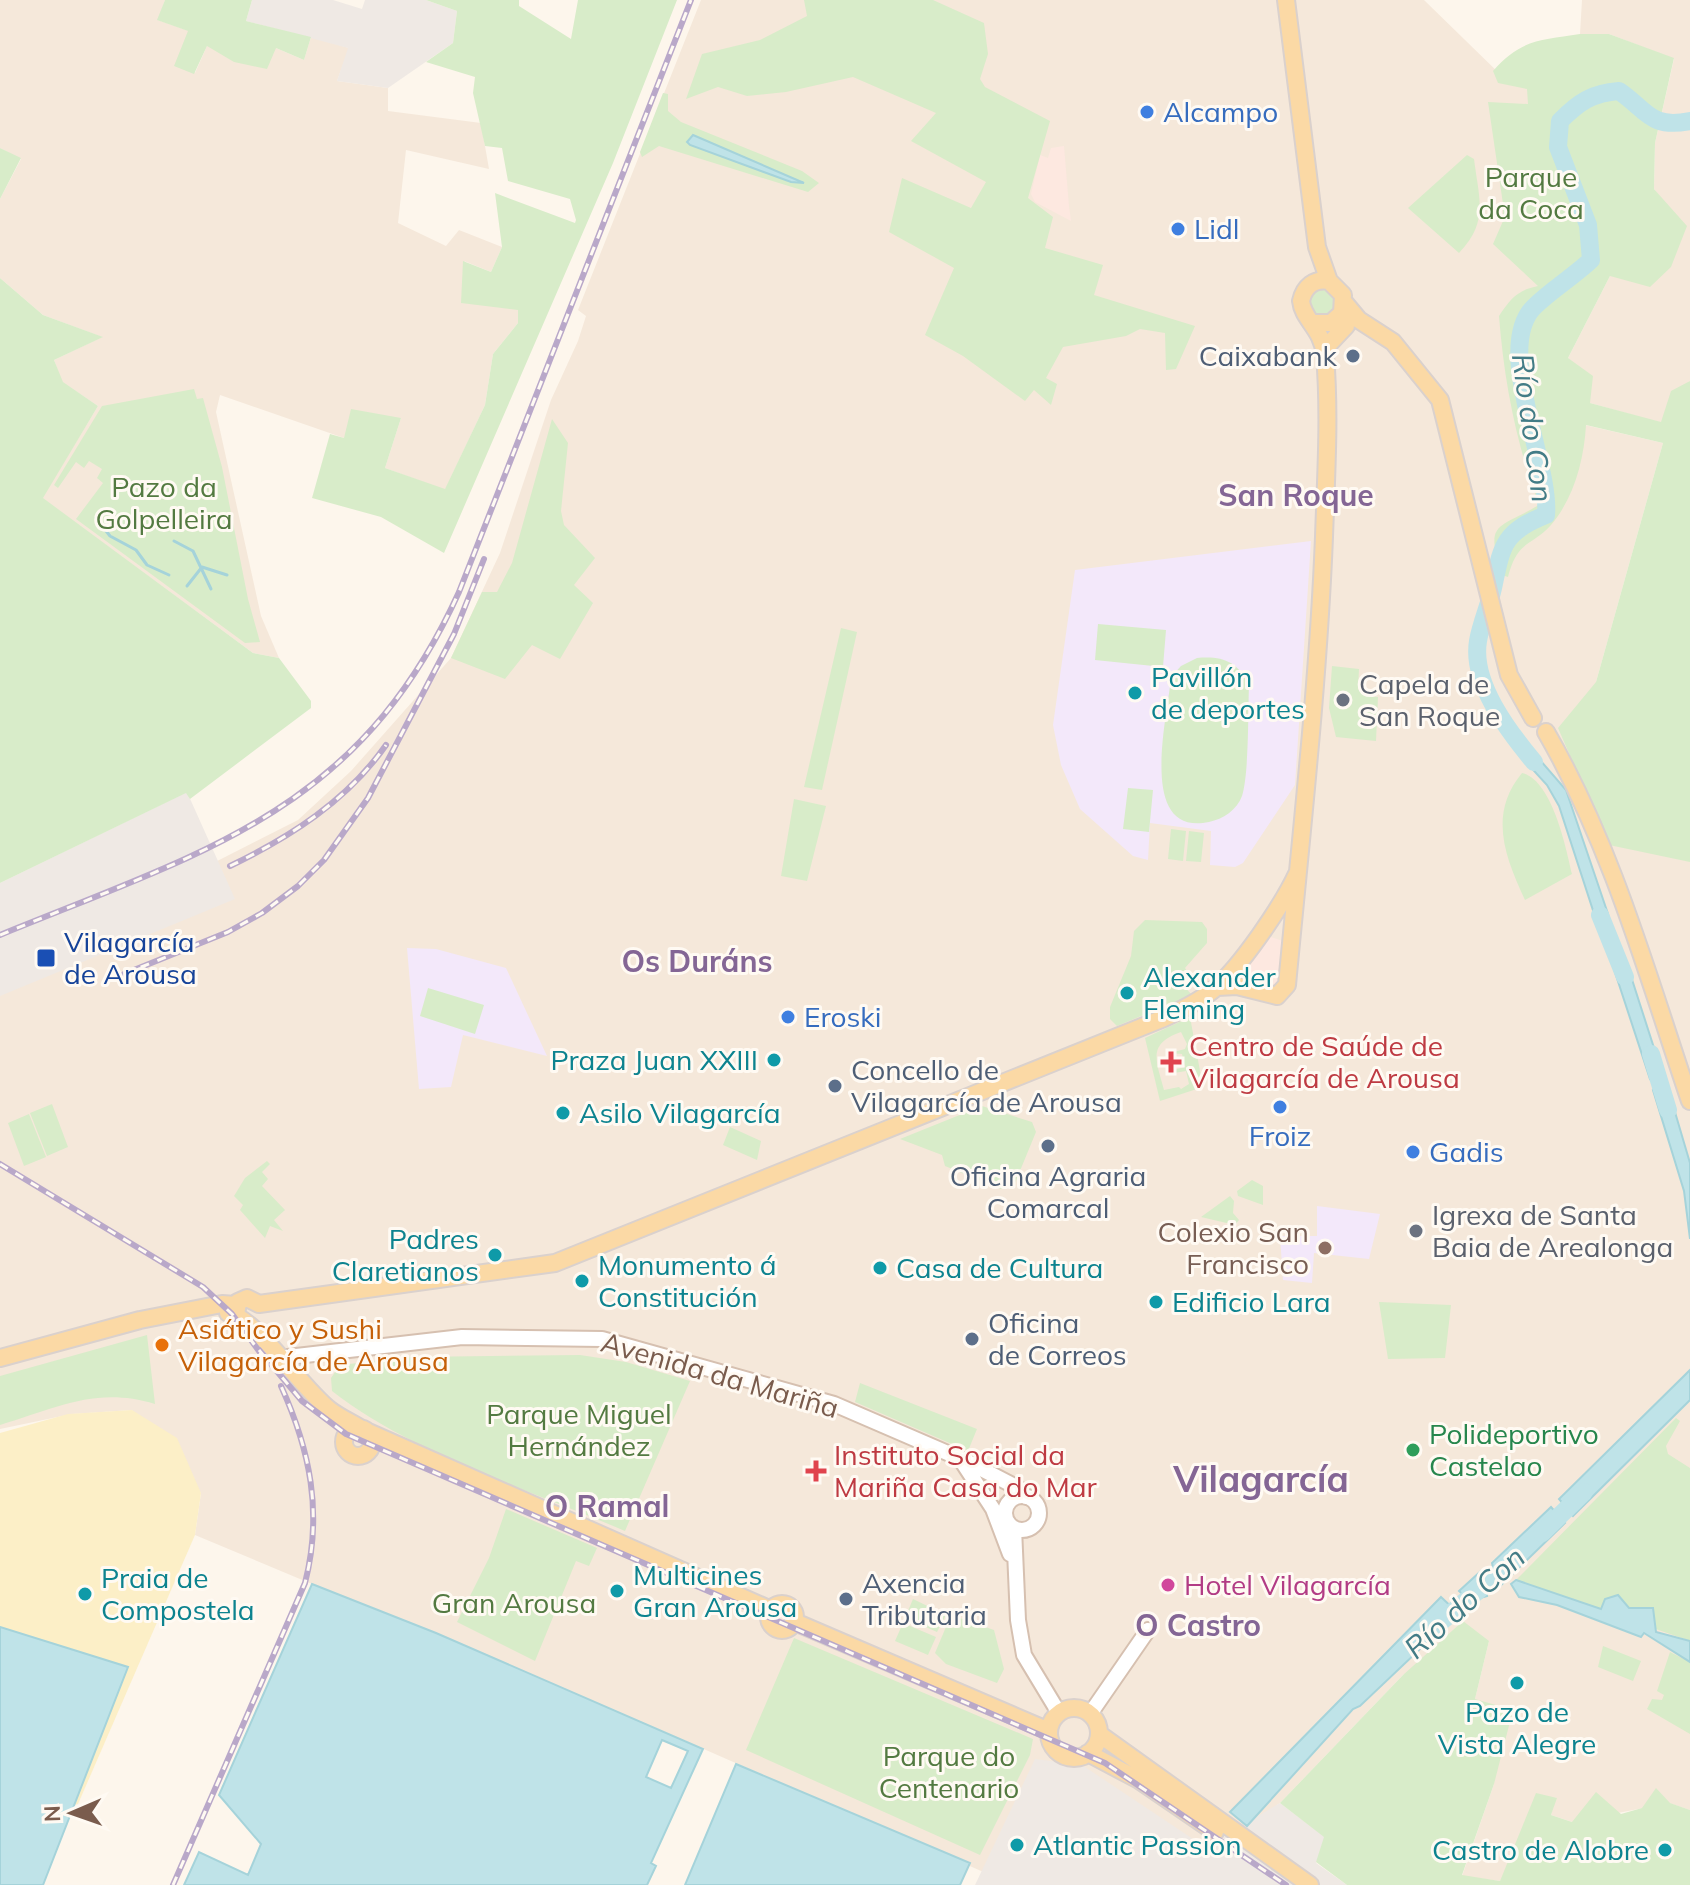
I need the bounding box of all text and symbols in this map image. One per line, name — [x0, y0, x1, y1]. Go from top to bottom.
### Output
place label: Alcampo — [1163, 94, 1278, 129]
marker: Alcampo — [1138, 103, 1156, 121]
park label: Parque da Coca — [1478, 159, 1584, 226]
place label: Lidl — [1194, 211, 1239, 246]
marker: Lidl — [1169, 220, 1187, 238]
place label: Caixabank — [1199, 338, 1338, 373]
marker: Caixabank — [1344, 347, 1362, 365]
water label: Río do Con — [1504, 351, 1562, 505]
park label: Pazo da Golpelleira — [95, 469, 233, 536]
district label: San Roque — [1218, 476, 1374, 514]
place label: Pavillón de deportes — [1151, 659, 1305, 726]
place label: Capela de San Roque — [1359, 666, 1500, 733]
marker: Pavillón de deportes — [1126, 684, 1144, 702]
marker: Capela de San Roque — [1334, 691, 1352, 709]
place label: Vilagarcía de Arousa — [64, 924, 197, 991]
district label: Os Duráns — [621, 942, 773, 980]
marker: Vilagarcía de Arousa — [35, 947, 57, 969]
place label: Alexander Fleming — [1143, 959, 1276, 1026]
marker: Alexander Fleming — [1118, 984, 1136, 1002]
place label: Eroski — [804, 999, 881, 1034]
marker: Eroski — [779, 1008, 797, 1026]
place label: Centro de Saúde de Vilagarcía de Arousa — [1189, 1028, 1460, 1095]
place label: Praza Juan XXIII — [551, 1042, 758, 1077]
marker: Praza Juan XXIII — [765, 1051, 783, 1069]
marker: Centro de Saúde de Vilagarcía de Arousa — [1160, 1051, 1182, 1073]
place label: Concello de Vilagarcía de Arousa — [851, 1052, 1122, 1119]
marker: Concello de Vilagarcía de Arousa — [826, 1077, 844, 1095]
place label: Asilo Vilagarcía — [579, 1095, 781, 1130]
marker: Froiz — [1271, 1098, 1289, 1116]
marker: Asilo Vilagarcía — [554, 1104, 572, 1122]
place label: Froiz — [1249, 1118, 1311, 1153]
place label: Gadis — [1429, 1134, 1504, 1169]
marker: Oficina Agraria Comarcal — [1039, 1137, 1057, 1155]
marker: Gadis — [1404, 1143, 1422, 1161]
place label: Oficina Agraria Comarcal — [950, 1158, 1146, 1225]
place label: Igrexa de Santa Baia de Arealonga — [1432, 1197, 1673, 1264]
place label: Colexio San Francisco — [1157, 1214, 1309, 1281]
place label: Padres Claretianos — [332, 1221, 479, 1288]
marker: Igrexa de Santa Baia de Arealonga — [1407, 1222, 1425, 1240]
marker: Colexio San Francisco — [1316, 1239, 1334, 1257]
marker: Padres Claretianos — [486, 1246, 504, 1264]
place label: Monumento á Constitución — [598, 1247, 777, 1314]
place label: Casa de Cultura — [896, 1250, 1103, 1285]
marker: Casa de Cultura — [871, 1259, 889, 1277]
marker: Monumento á Constitución — [573, 1272, 591, 1290]
place label: Edificio Lara — [1172, 1284, 1331, 1319]
marker: Edificio Lara — [1147, 1293, 1165, 1311]
place label: Oficina de Correos — [988, 1305, 1127, 1372]
place label: Asiático y Sushi Vilagarcía de Arousa — [178, 1311, 449, 1378]
street label: Avenida da Mariña — [597, 1324, 843, 1425]
marker: Oficina de Correos — [963, 1330, 981, 1348]
marker: Asiático y Sushi Vilagarcía de Arousa — [153, 1336, 171, 1354]
park label: Parque Miguel Hernández — [486, 1396, 672, 1463]
place label: Polideportivo Castelao — [1429, 1416, 1599, 1483]
place label: Instituto Social da Mariña Casa do Mar — [834, 1437, 1098, 1504]
marker: Polideportivo Castelao — [1404, 1441, 1422, 1459]
district label: Vilagarcía — [1172, 1456, 1349, 1501]
marker: Instituto Social da Mariña Casa do Mar — [805, 1460, 827, 1482]
district label: O Ramal — [545, 1487, 669, 1525]
water label: Río do Con — [1396, 1538, 1533, 1667]
place label: Multicines Gran Arousa — [633, 1557, 797, 1624]
place label: Praia de Compostela — [101, 1560, 255, 1627]
place label: Axencia Tributaria — [862, 1565, 987, 1632]
place label: Hotel Vilagarcía — [1184, 1567, 1391, 1602]
marker: Hotel Vilagarcía — [1159, 1576, 1177, 1594]
marker: Multicines Gran Arousa — [608, 1582, 626, 1600]
marker: Praia de Compostela — [76, 1585, 94, 1603]
park label: Gran Arousa — [432, 1585, 596, 1620]
marker: Axencia Tributaria — [837, 1590, 855, 1608]
district label: O Castro — [1135, 1606, 1261, 1644]
marker: Pazo de Vista Alegre — [1508, 1674, 1526, 1692]
place label: Pazo de Vista Alegre — [1438, 1694, 1596, 1761]
park label: Parque do Centenario — [879, 1738, 1019, 1805]
north arrow — [32, 1773, 112, 1853]
text: N — [38, 1805, 66, 1822]
place label: Atlantic Passion — [1033, 1827, 1242, 1862]
place label: Castro de Alobre — [1432, 1832, 1649, 1867]
marker: Atlantic Passion — [1008, 1836, 1026, 1854]
marker: Castro de Alobre — [1656, 1841, 1674, 1859]

